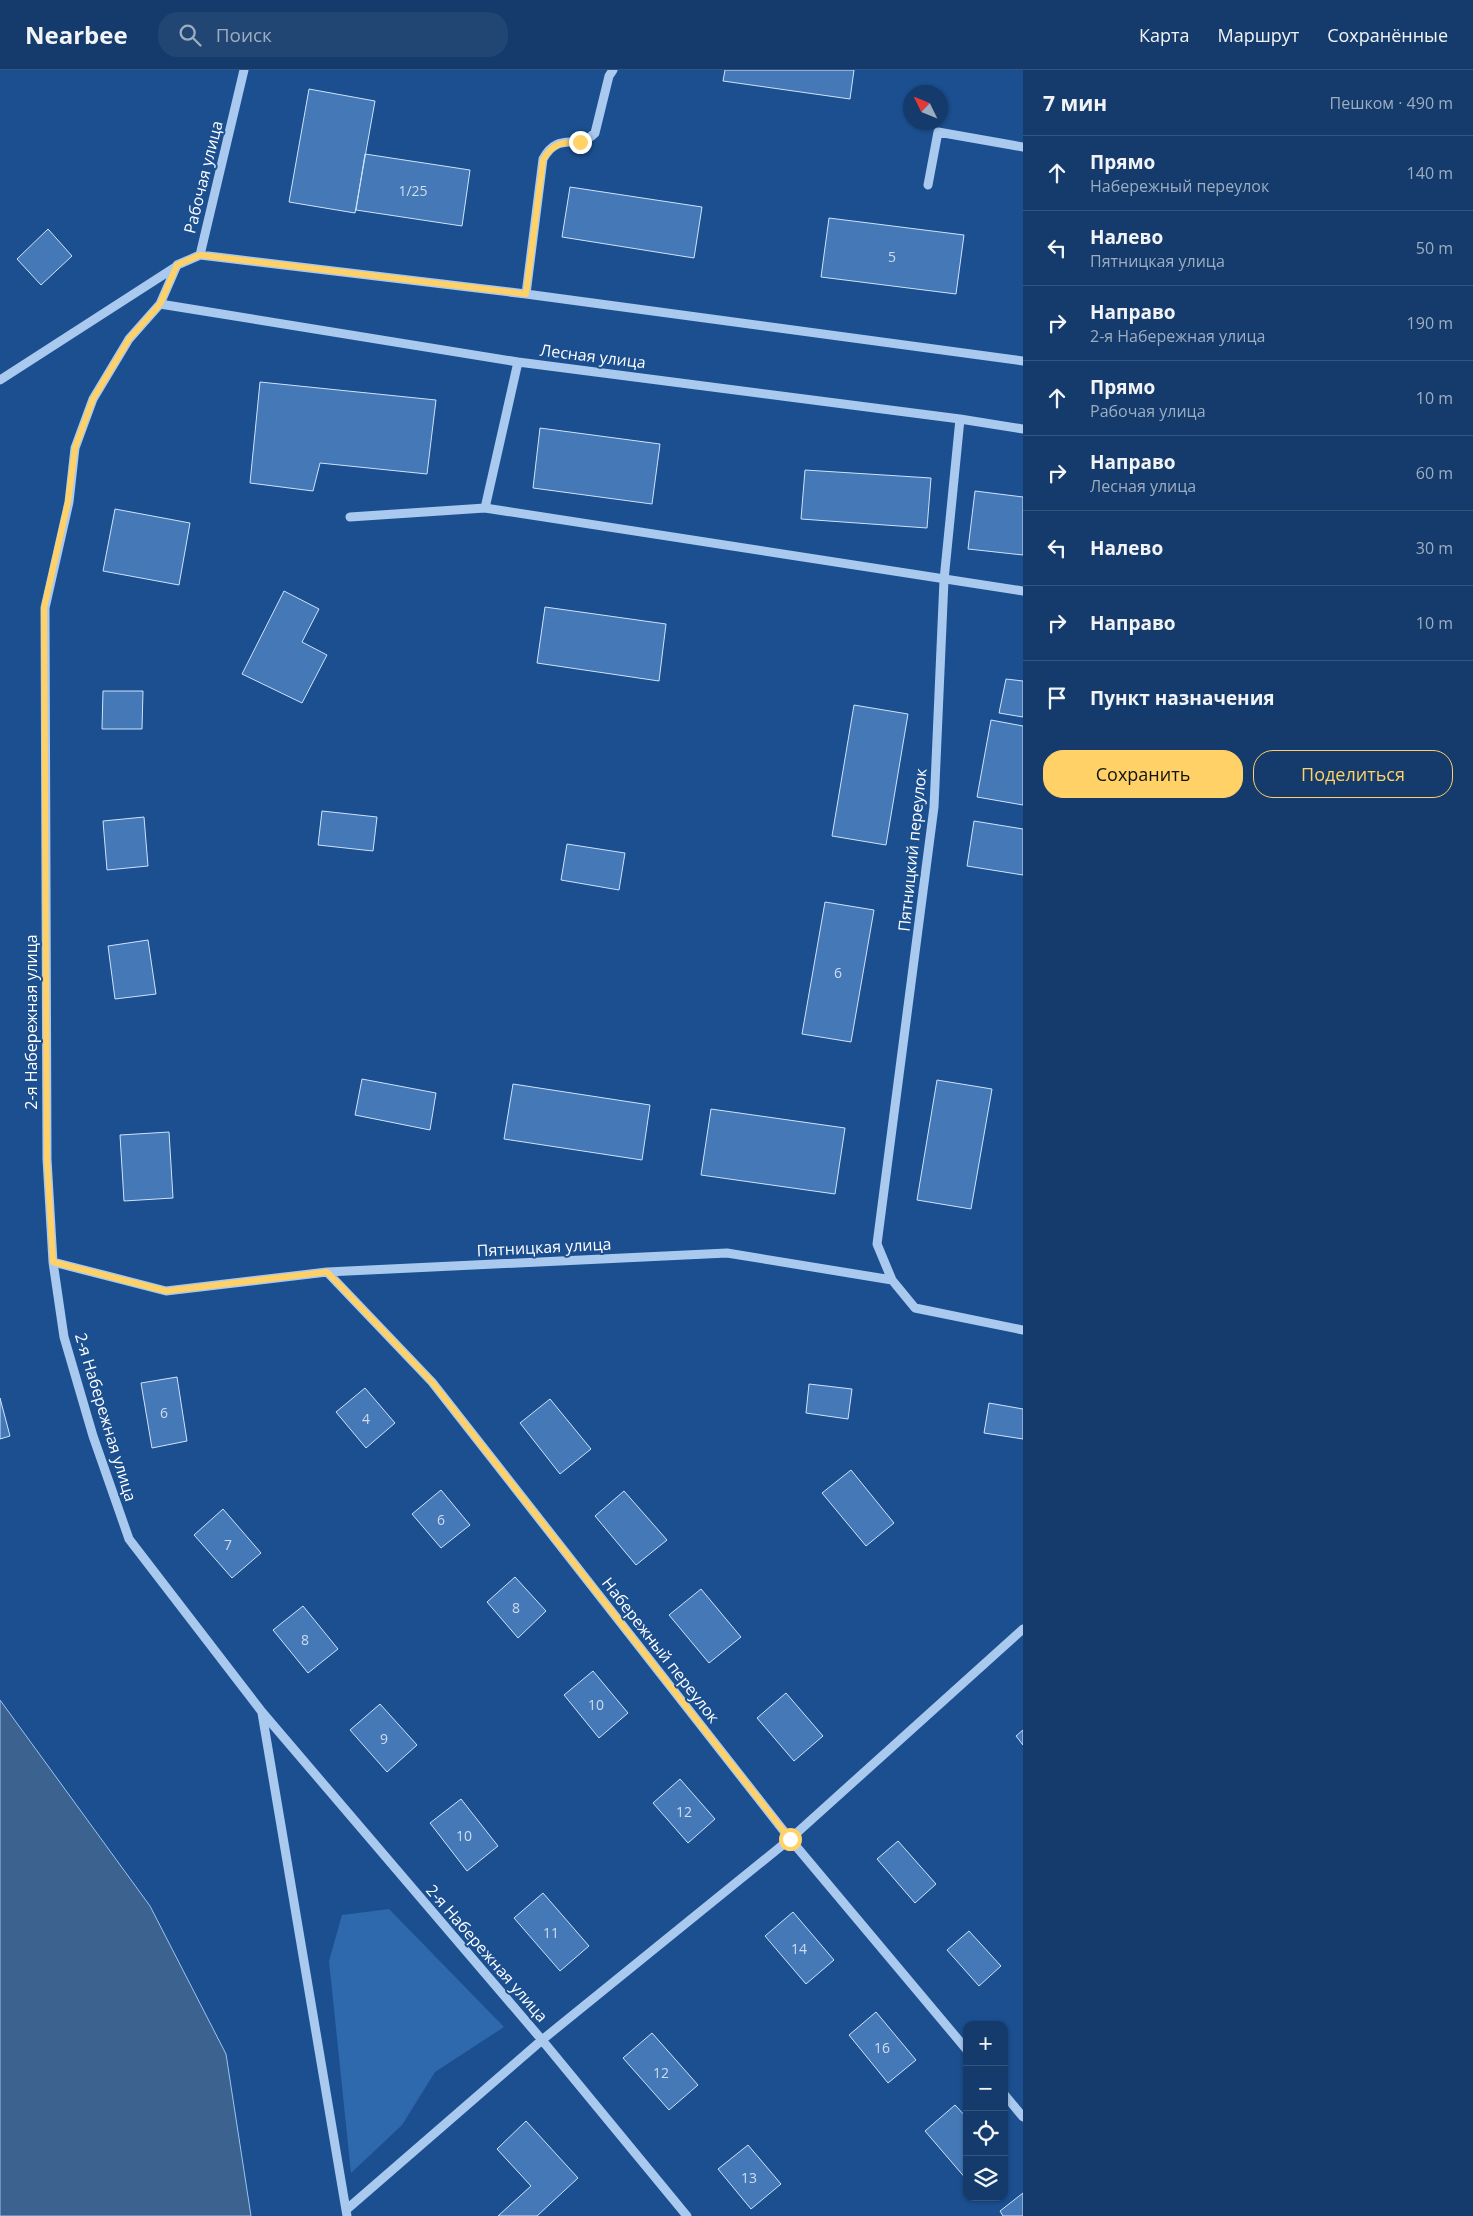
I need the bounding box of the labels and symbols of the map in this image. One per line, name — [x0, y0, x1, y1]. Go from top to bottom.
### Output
north arrow — [903, 85, 948, 130]
street label: Рабочая улица — [178, 118, 228, 236]
route end — [569, 131, 592, 154]
house number: 1/25 — [398, 181, 428, 200]
house number: 5 — [888, 247, 896, 266]
street label: Лесная улица — [539, 339, 647, 373]
street label: Пятницкий переулок — [892, 767, 932, 933]
street label: 2-я Набережная улица — [20, 934, 42, 1110]
house number: 6 — [834, 963, 842, 982]
street label: Пятницкая улица — [476, 1232, 612, 1262]
street label: 2-я Набережная улица — [70, 1330, 142, 1504]
house number: 6 — [160, 1403, 168, 1422]
house number: 4 — [362, 1409, 370, 1428]
house number: 6 — [437, 1510, 445, 1529]
house number: 7 — [224, 1535, 232, 1554]
street label: Набережный переулок — [597, 1573, 725, 1728]
house number: 8 — [512, 1598, 520, 1617]
house number: 8 — [301, 1630, 309, 1649]
house number: 10 — [588, 1695, 604, 1714]
house number: 9 — [380, 1729, 388, 1748]
house number: 12 — [676, 1802, 692, 1821]
house number: 10 — [456, 1826, 472, 1845]
route start — [779, 1828, 802, 1851]
street label: 2-я Набережная улица — [421, 1880, 553, 2026]
house number: 11 — [543, 1923, 559, 1942]
house number: 14 — [791, 1939, 807, 1958]
house number: 16 — [874, 2038, 890, 2057]
house number: 12 — [653, 2063, 669, 2082]
house number: 13 — [741, 2168, 757, 2187]

